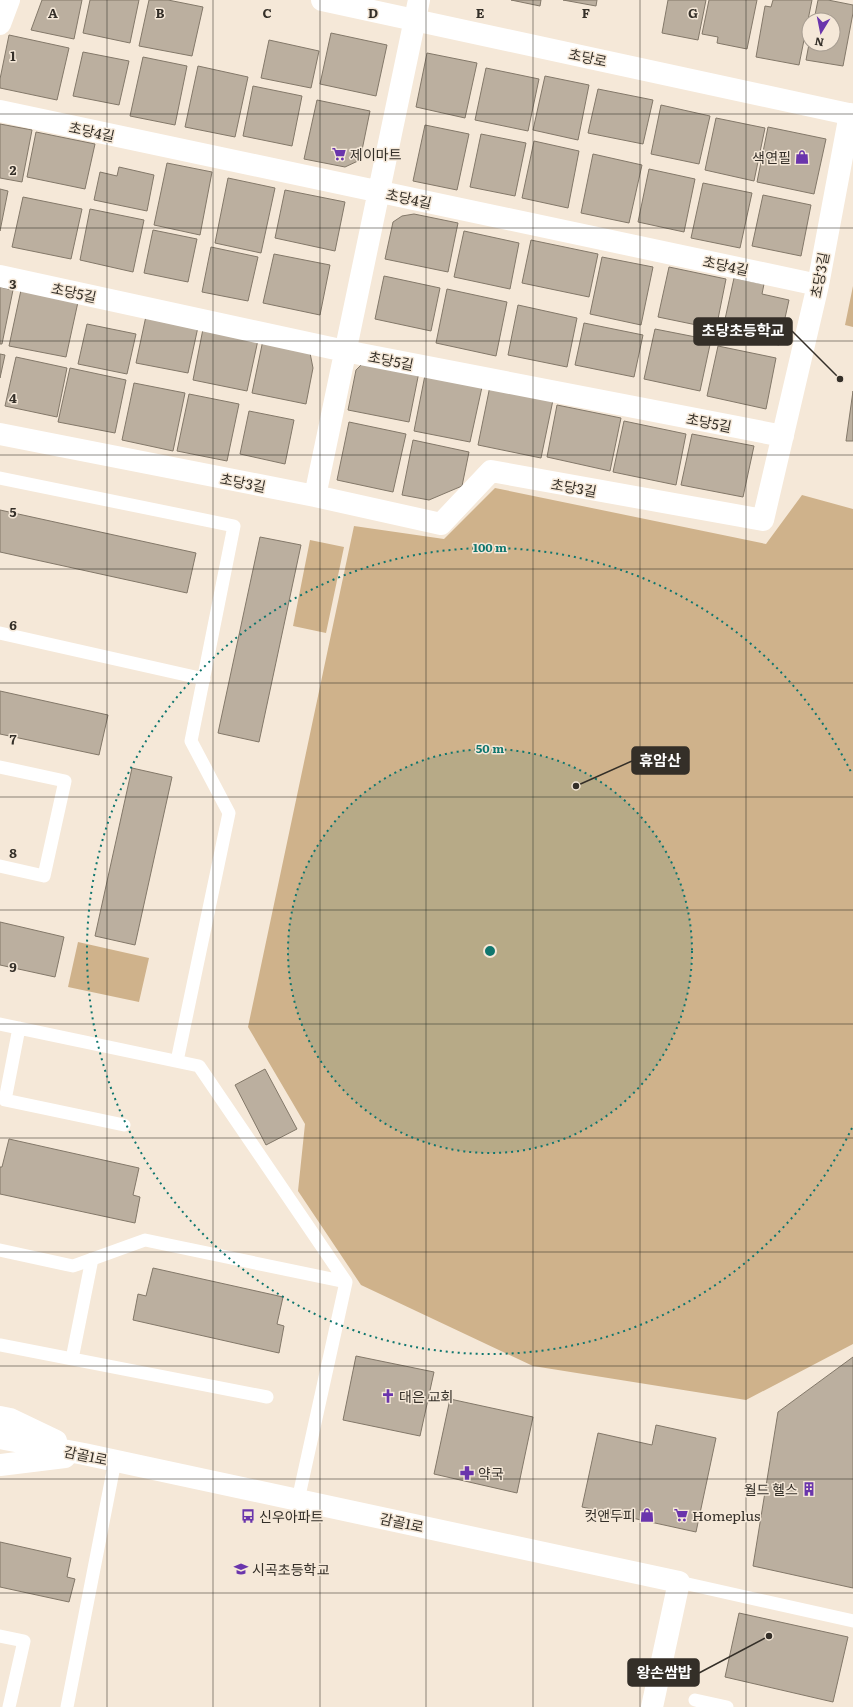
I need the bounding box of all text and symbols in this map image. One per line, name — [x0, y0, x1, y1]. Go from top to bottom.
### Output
text: A — [48, 3, 58, 22]
text: B — [156, 3, 165, 22]
text: C — [262, 3, 272, 22]
text: D — [368, 3, 378, 22]
text: E — [476, 3, 485, 22]
text: F — [582, 3, 590, 22]
text: G — [688, 3, 698, 22]
north arrow — [801, 12, 841, 52]
text: N — [813, 34, 825, 52]
street label: 초당로 — [567, 43, 609, 71]
text: 1 — [10, 46, 16, 65]
street label: 초당4길 — [67, 116, 117, 146]
place label: 제이마트 — [350, 144, 402, 164]
supermarket icon: 제이마트 — [331, 146, 347, 162]
place label: 색연필 — [752, 147, 791, 167]
shop icon: 색연필 — [794, 149, 810, 165]
text: 2 — [10, 160, 17, 179]
street label: 초당4길 — [384, 183, 434, 213]
street label: 초당4길 — [701, 250, 751, 280]
street label: 초당3길 — [805, 250, 833, 300]
text: 3 — [9, 274, 17, 293]
street label: 초당5길 — [50, 277, 98, 307]
callout: 초당초등학교 — [694, 318, 792, 345]
text: 초당초등학교 — [702, 318, 785, 341]
street label: 초당5길 — [367, 346, 415, 374]
text: 4 — [9, 388, 17, 407]
street label: 초당5길 — [685, 408, 733, 436]
street label: 초당3길 — [218, 468, 268, 496]
street label: 초당3길 — [549, 473, 599, 501]
text: 5 — [9, 502, 17, 521]
text: 100 m — [473, 538, 507, 556]
text: 6 — [9, 615, 17, 634]
text: 7 — [9, 729, 17, 748]
text: 50 m — [476, 739, 504, 757]
callout: 휴암산 — [632, 747, 689, 774]
text: 휴암산 — [639, 748, 681, 771]
text: 8 — [9, 843, 17, 862]
centre of rings — [483, 944, 497, 958]
text: 9 — [9, 957, 17, 976]
place label: 대은 교회 — [399, 1386, 453, 1406]
church icon: 대은 교회 — [380, 1388, 396, 1404]
street label: 감골1로 — [62, 1441, 110, 1469]
place label: 약국 — [478, 1463, 504, 1483]
pharmacy icon: 약국 — [459, 1465, 475, 1481]
place label: 월드 헬스 — [744, 1479, 798, 1499]
building icon: 월드 헬스 — [801, 1481, 817, 1497]
place label: 컷앤두피 — [584, 1505, 636, 1525]
place label: Homeplus — [692, 1505, 760, 1525]
place label: 신우아파트 — [259, 1506, 324, 1526]
shop icon: 컷앤두피 — [639, 1507, 655, 1523]
supermarket icon: Homeplus — [673, 1507, 689, 1523]
bus stop icon: 신우아파트 — [240, 1508, 256, 1524]
street label: 감골1로 — [378, 1508, 426, 1536]
place label: 시곡초등학교 — [252, 1559, 329, 1579]
school or university icon: 시곡초등학교 — [233, 1561, 249, 1577]
callout: 왕손쌈밥 — [628, 1659, 699, 1686]
text: 왕손쌈밥 — [636, 1660, 692, 1683]

